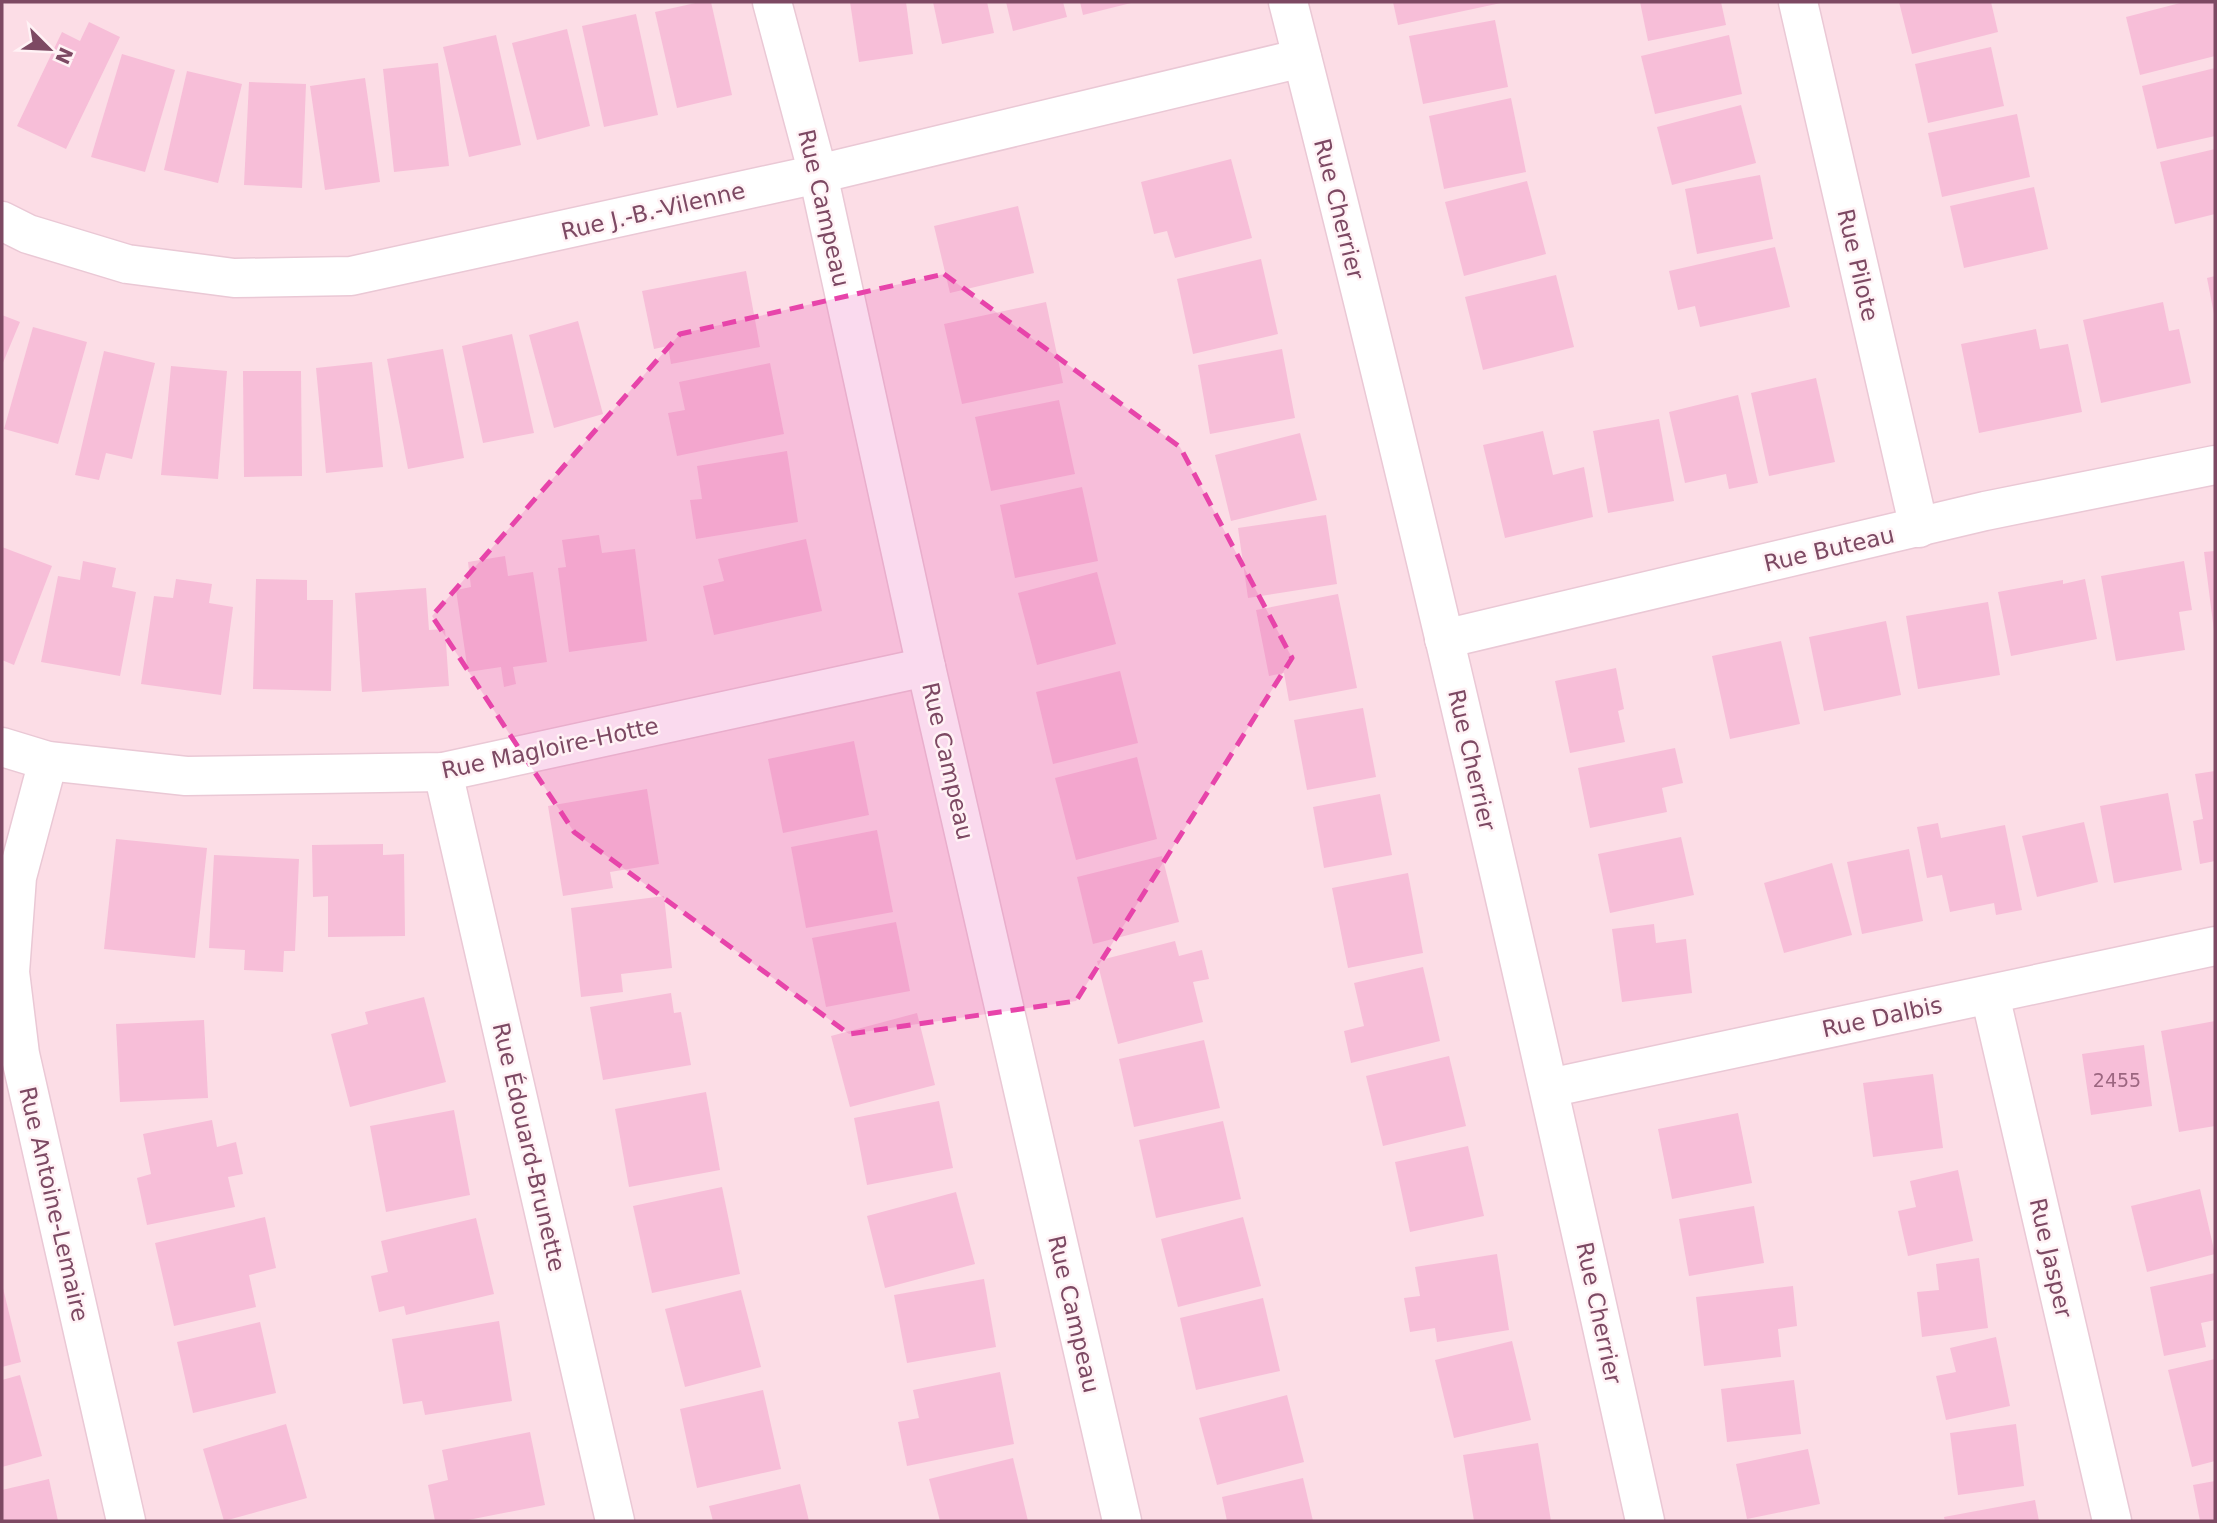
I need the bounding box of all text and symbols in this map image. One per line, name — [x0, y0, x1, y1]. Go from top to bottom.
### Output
north arrow — [14, 14, 84, 84]
text: N — [51, 44, 78, 68]
street label: Rue Campeau — [793, 127, 855, 289]
street label: Rue Cherrier — [1309, 136, 1369, 283]
street label: Rue J.-B.-Vilenne — [558, 177, 748, 245]
street label: Rue Pilote — [1832, 206, 1884, 324]
street label: Rue Buteau — [1761, 521, 1897, 577]
street label: Rue Campeau — [917, 680, 979, 842]
street label: Rue Cherrier — [1443, 687, 1501, 834]
street label: Rue Magloire-Hotte — [439, 712, 661, 784]
street label: Rue Dalbis — [1820, 992, 1944, 1042]
street label: Rue Édouard-Brunette — [488, 1020, 571, 1274]
house number: 2455 — [2093, 1069, 2141, 1091]
street label: Rue Antoine-Lemaire — [14, 1084, 94, 1324]
street label: Rue Jasper — [2025, 1196, 2078, 1321]
street label: Rue Campeau — [1043, 1233, 1105, 1395]
street label: Rue Cherrier — [1571, 1240, 1627, 1387]

